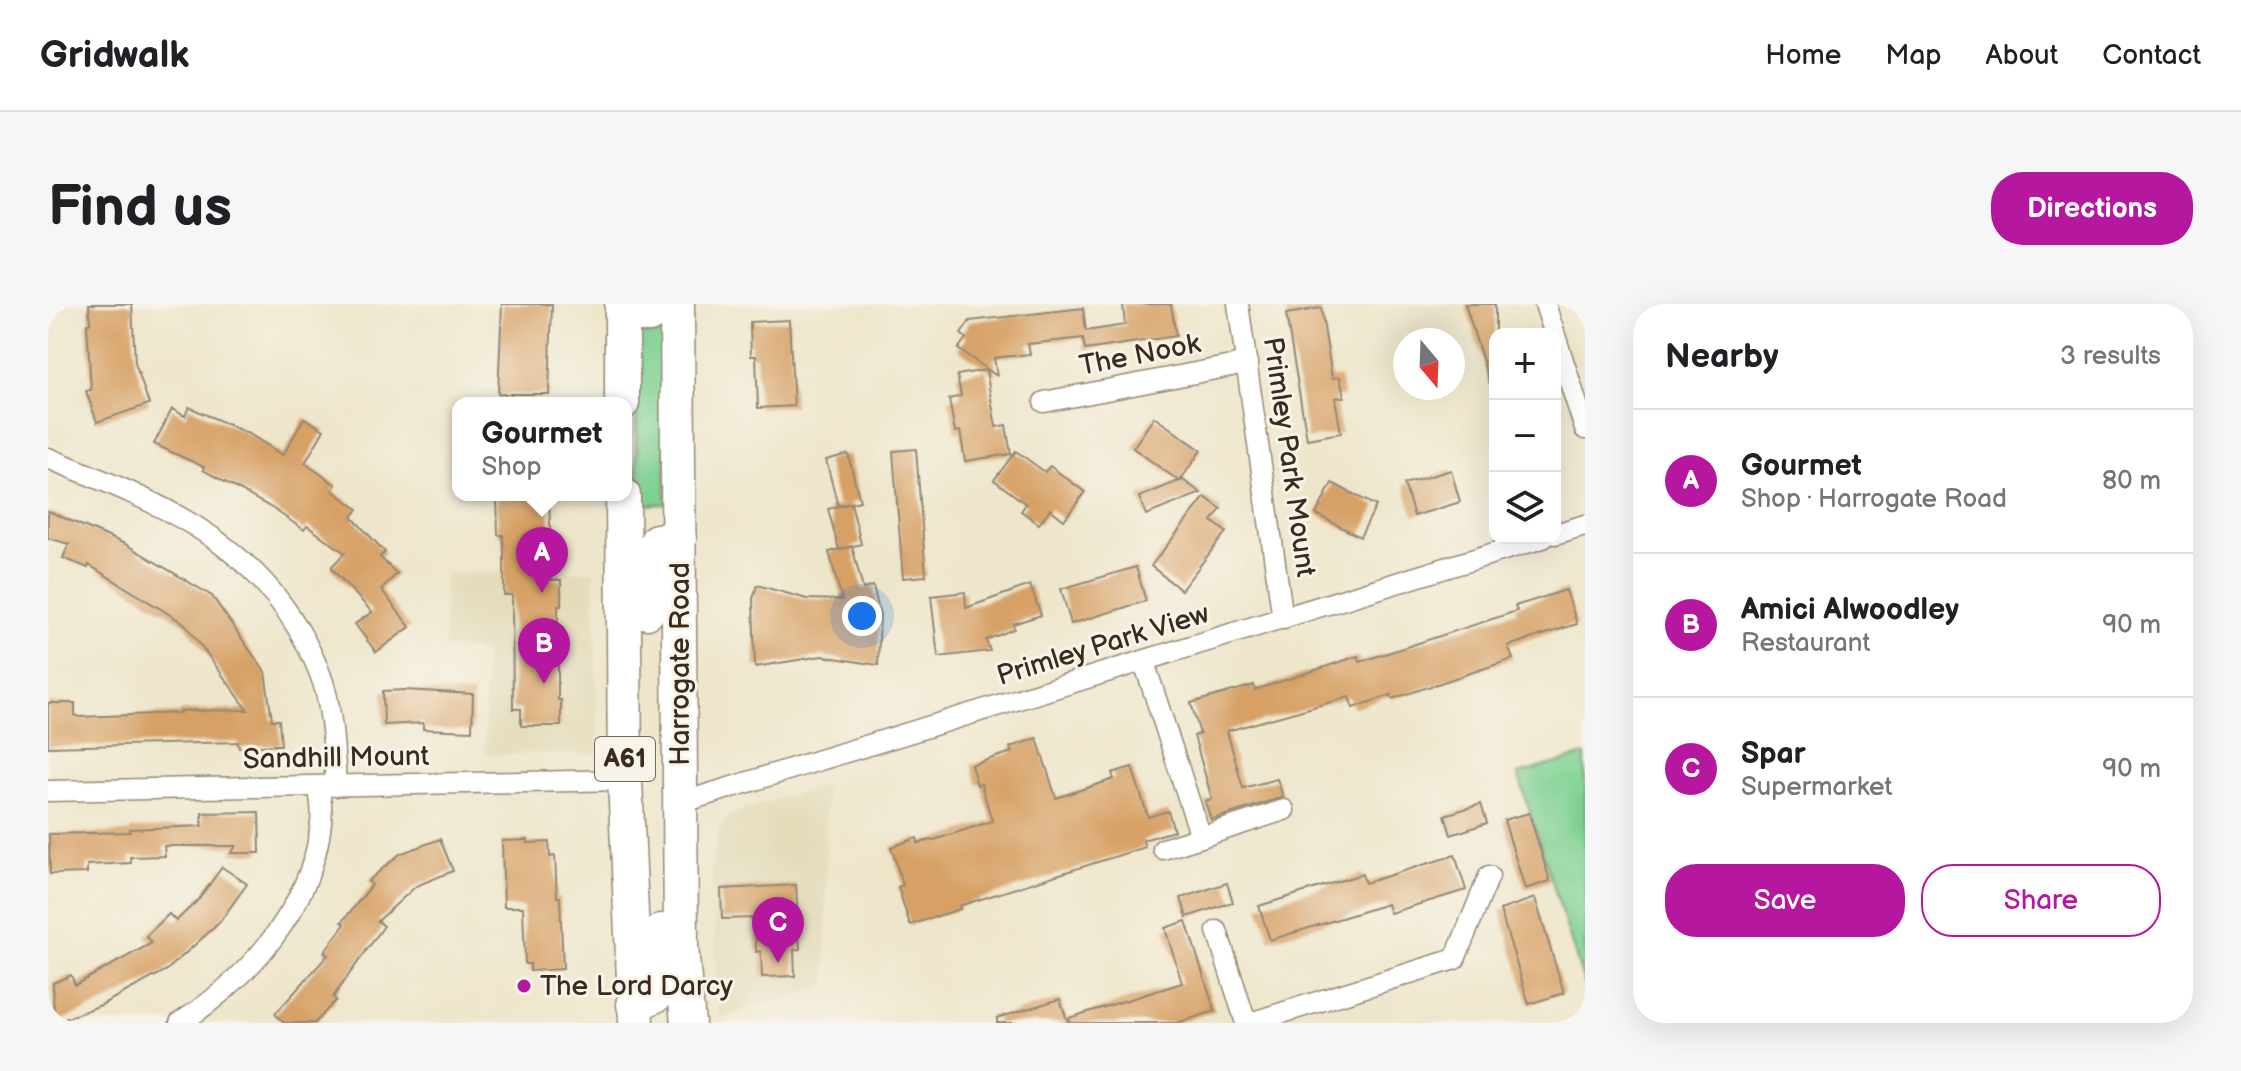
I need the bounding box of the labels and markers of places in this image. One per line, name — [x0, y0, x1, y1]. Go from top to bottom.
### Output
pin: A — [516, 527, 568, 593]
pin: B — [518, 618, 570, 684]
pin: C — [752, 897, 804, 963]
place label: The Lord Darcy — [540, 970, 733, 1003]
marker: The Lord Darcy — [515, 977, 533, 995]

